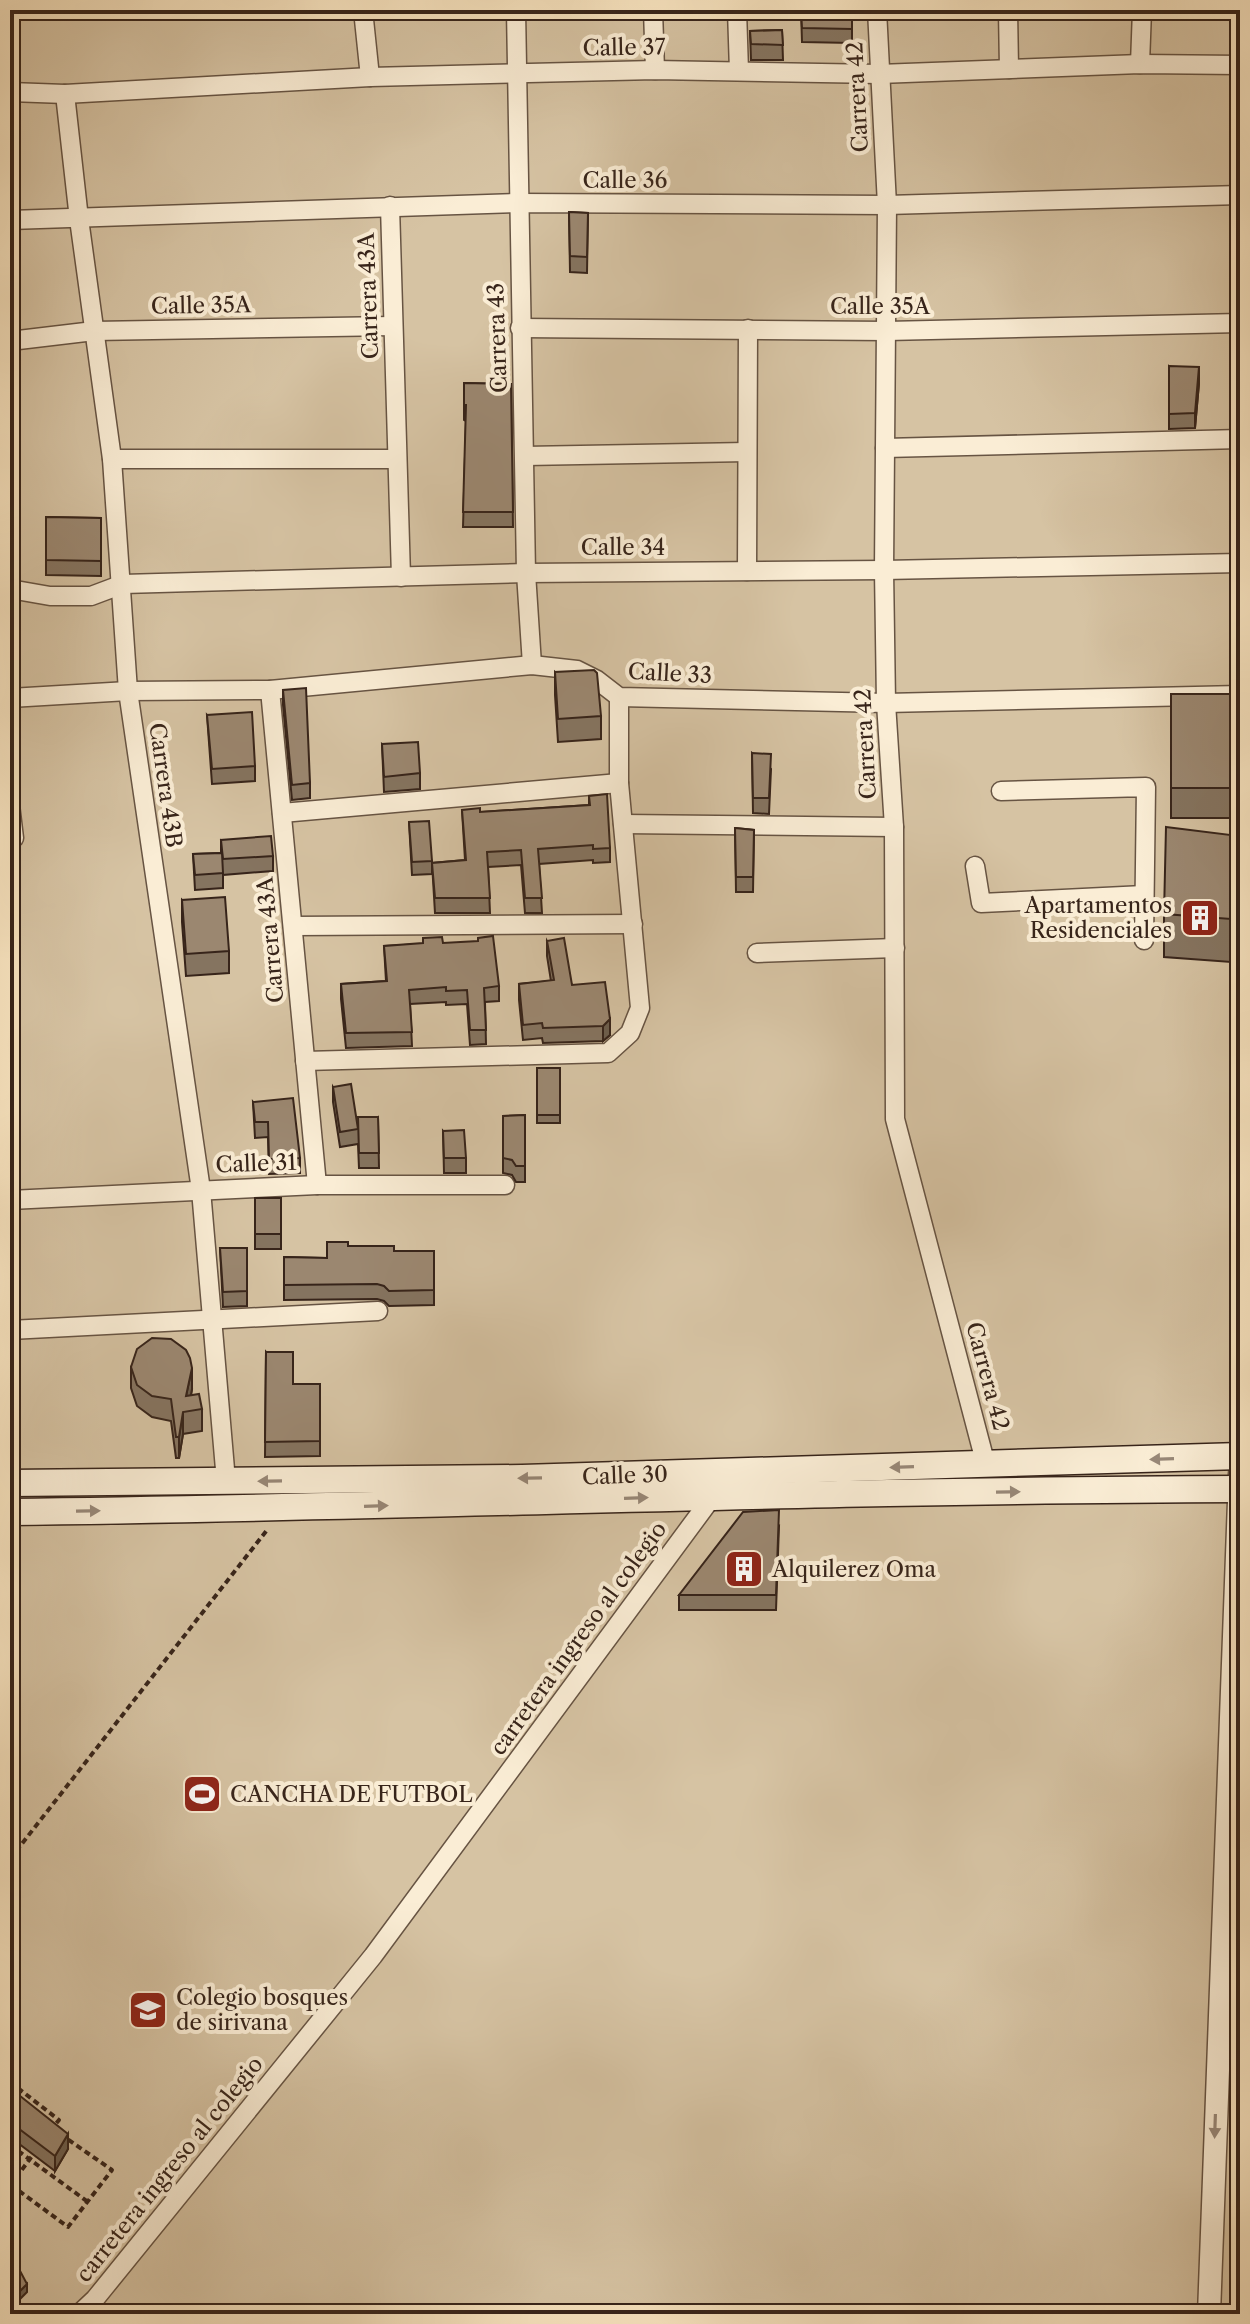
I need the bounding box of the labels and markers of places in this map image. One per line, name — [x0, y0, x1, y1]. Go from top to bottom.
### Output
place label: Apartamentos Residenciales — [1023, 892, 1172, 944]
building icon: Apartamentos Residenciales — [1179, 897, 1221, 939]
building icon: Alquilerez Oma — [723, 1548, 765, 1590]
place label: Alquilerez Oma — [771, 1556, 937, 1583]
sports icon: CANCHA DE FUTBOL — [181, 1773, 223, 1815]
place label: CANCHA DE FUTBOL — [230, 1781, 473, 1808]
place label: Colegio bosques de sirivana — [176, 1984, 348, 2036]
school or university icon: Colegio bosques de sirivana — [127, 1989, 169, 2031]

